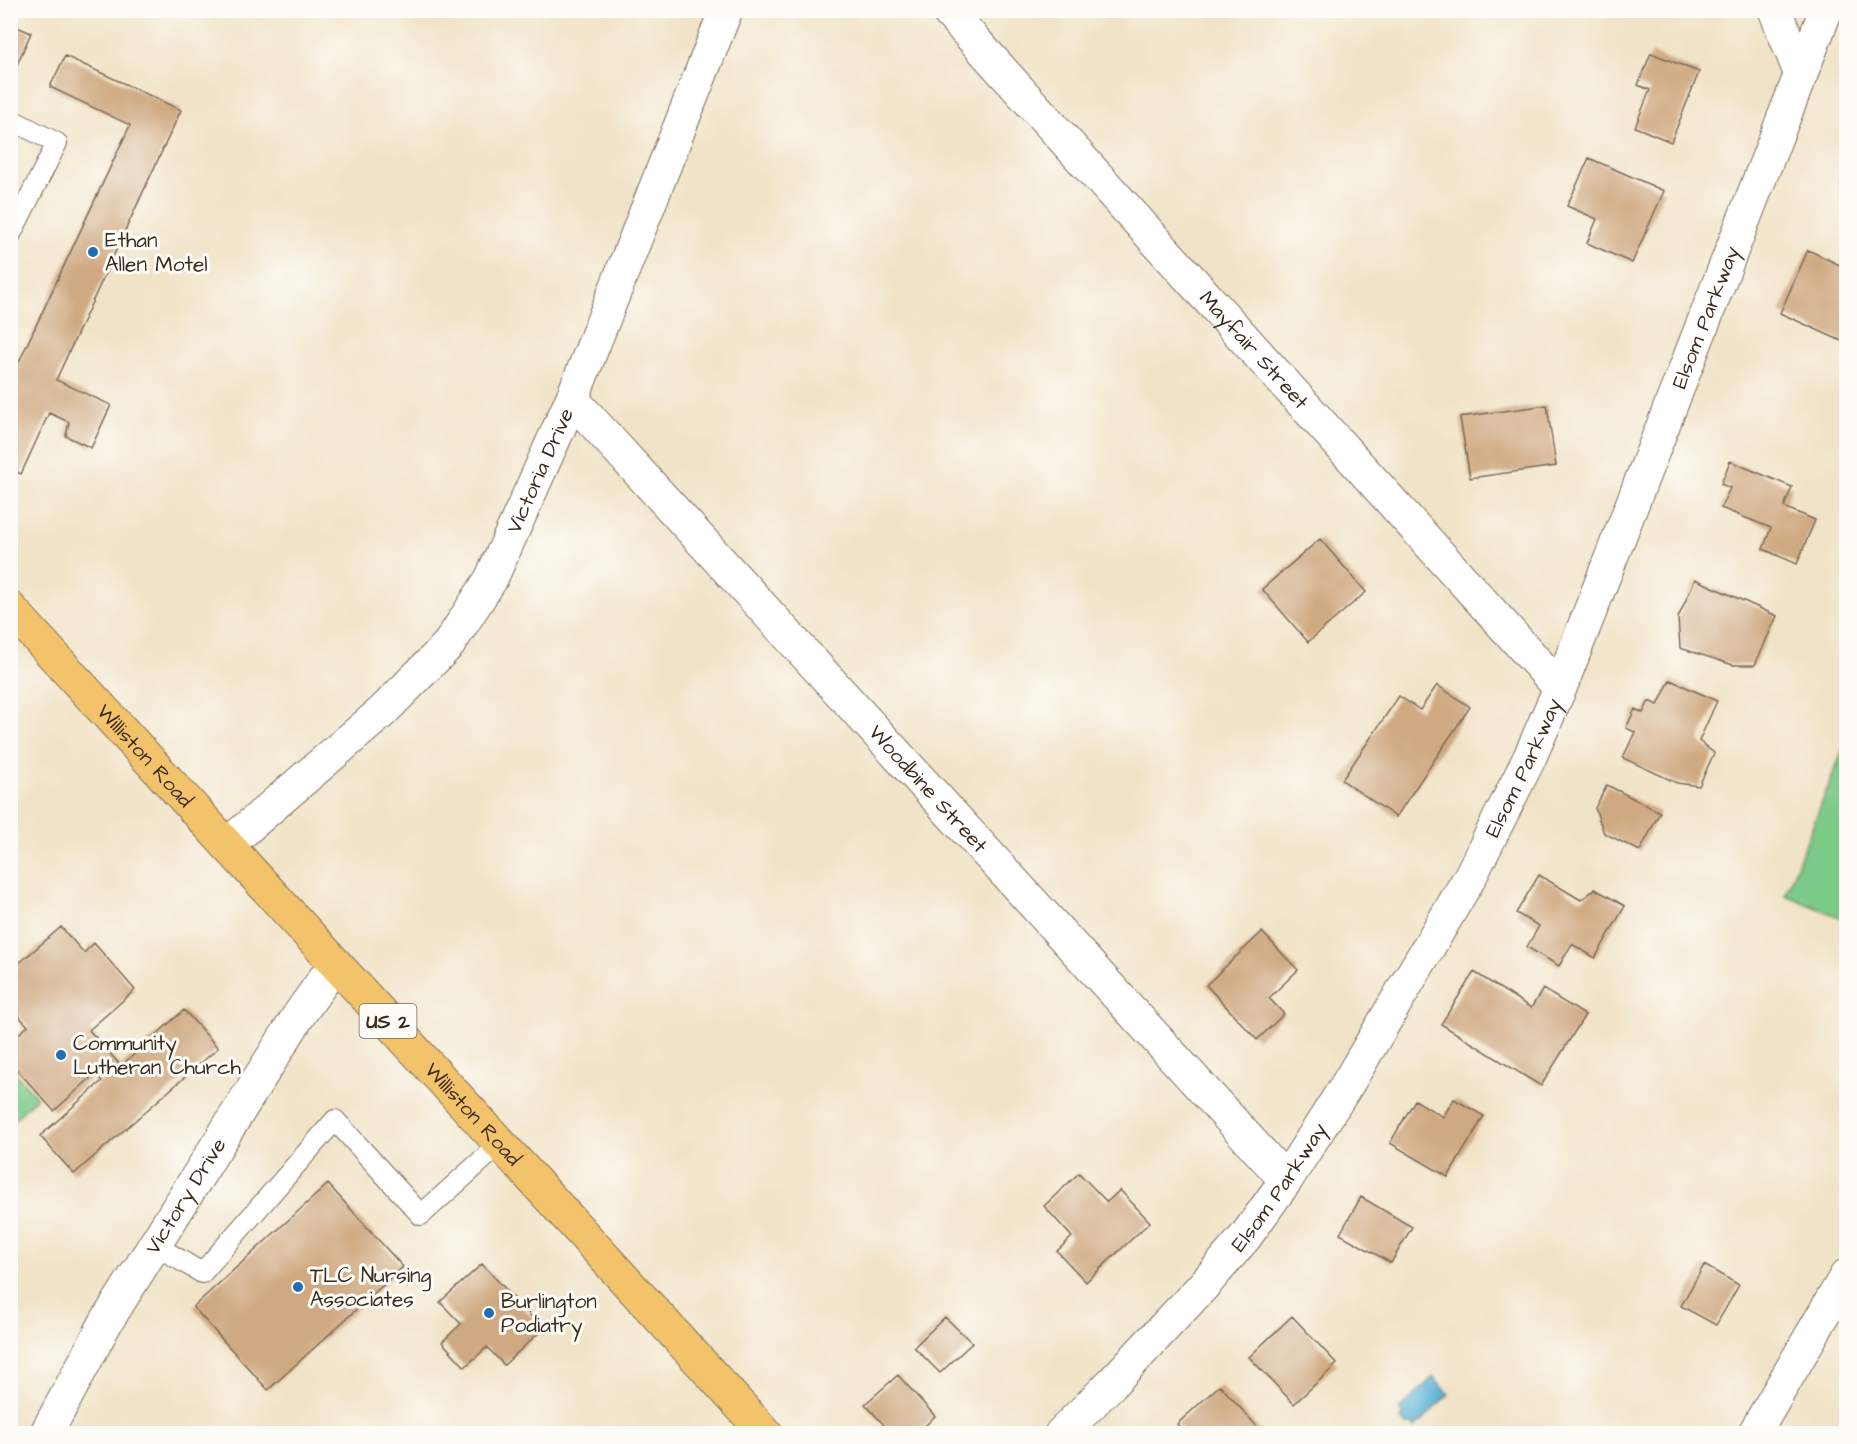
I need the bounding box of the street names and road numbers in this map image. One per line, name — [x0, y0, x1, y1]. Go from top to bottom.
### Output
street label: Elsom Parkway — [1665, 242, 1749, 393]
street label: Mayfair Street — [1192, 284, 1315, 416]
street label: Victoria Drive — [499, 403, 581, 538]
street label: Elsom Parkway — [1478, 693, 1571, 842]
street label: Williston Road — [90, 698, 200, 814]
street label: Woodbine Street — [862, 719, 994, 860]
road number: US 2 — [360, 1004, 416, 1038]
street label: Williston Road — [418, 1056, 528, 1173]
street label: Elsom Parkway — [1225, 1117, 1336, 1258]
street label: Victory Drive — [138, 1133, 233, 1260]

